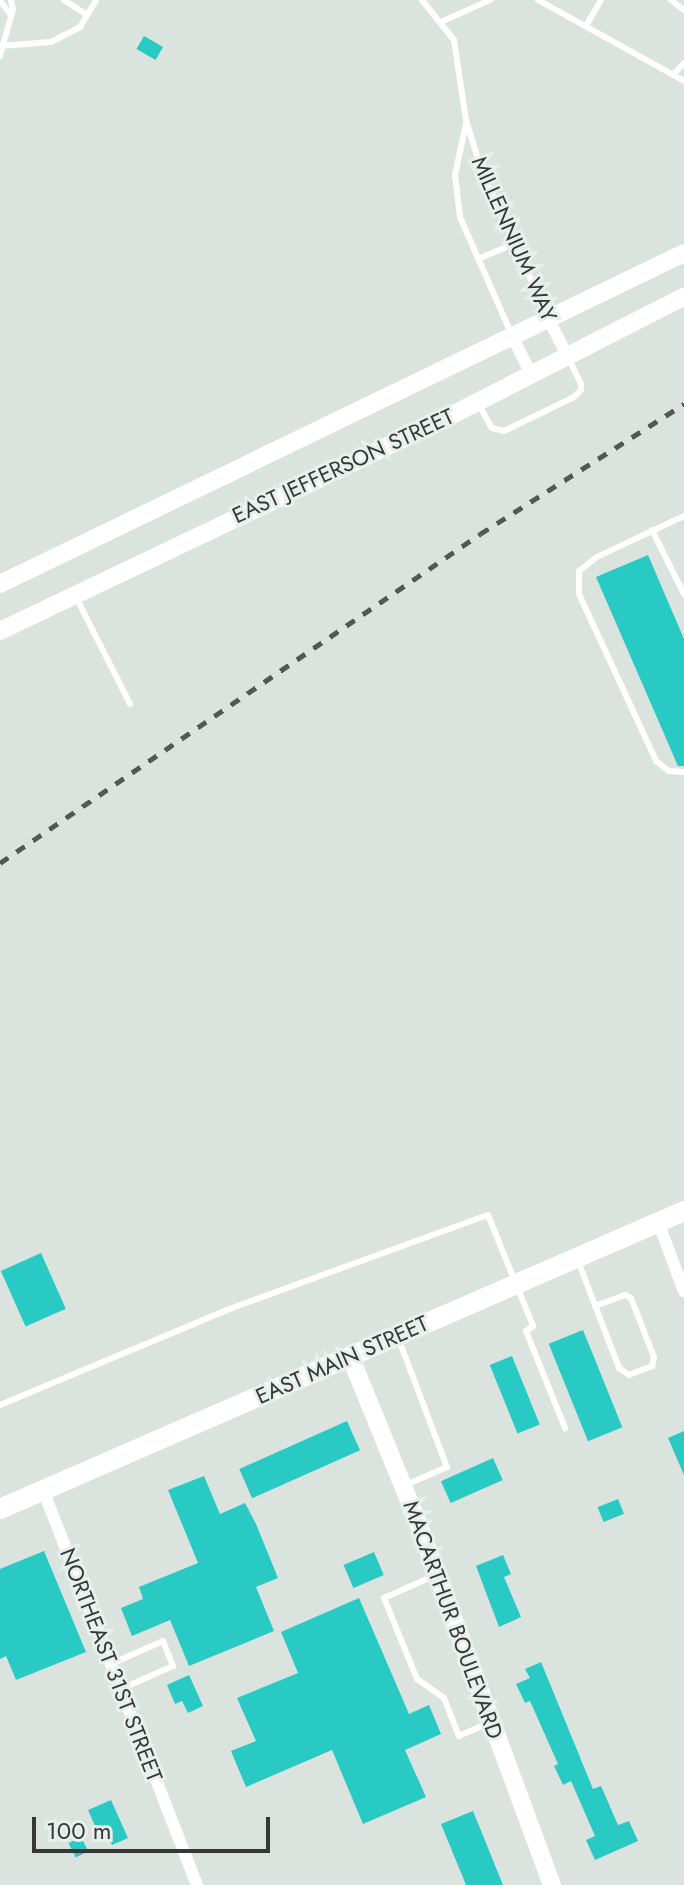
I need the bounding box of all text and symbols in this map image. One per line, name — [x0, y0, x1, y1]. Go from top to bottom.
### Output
street label: MILLENNIUM WAY — [466, 152, 562, 326]
street label: EAST JEFFERSON STREET — [228, 403, 458, 529]
street label: EAST MAIN STREET — [252, 1310, 432, 1410]
street label: MACARTHUR BOULEVARD — [398, 1497, 508, 1743]
street label: NORTHEAST 31ST STREET — [54, 1544, 168, 1786]
scale bar — [36, 1801, 274, 1851]
text: 100 m — [46, 1813, 112, 1848]

